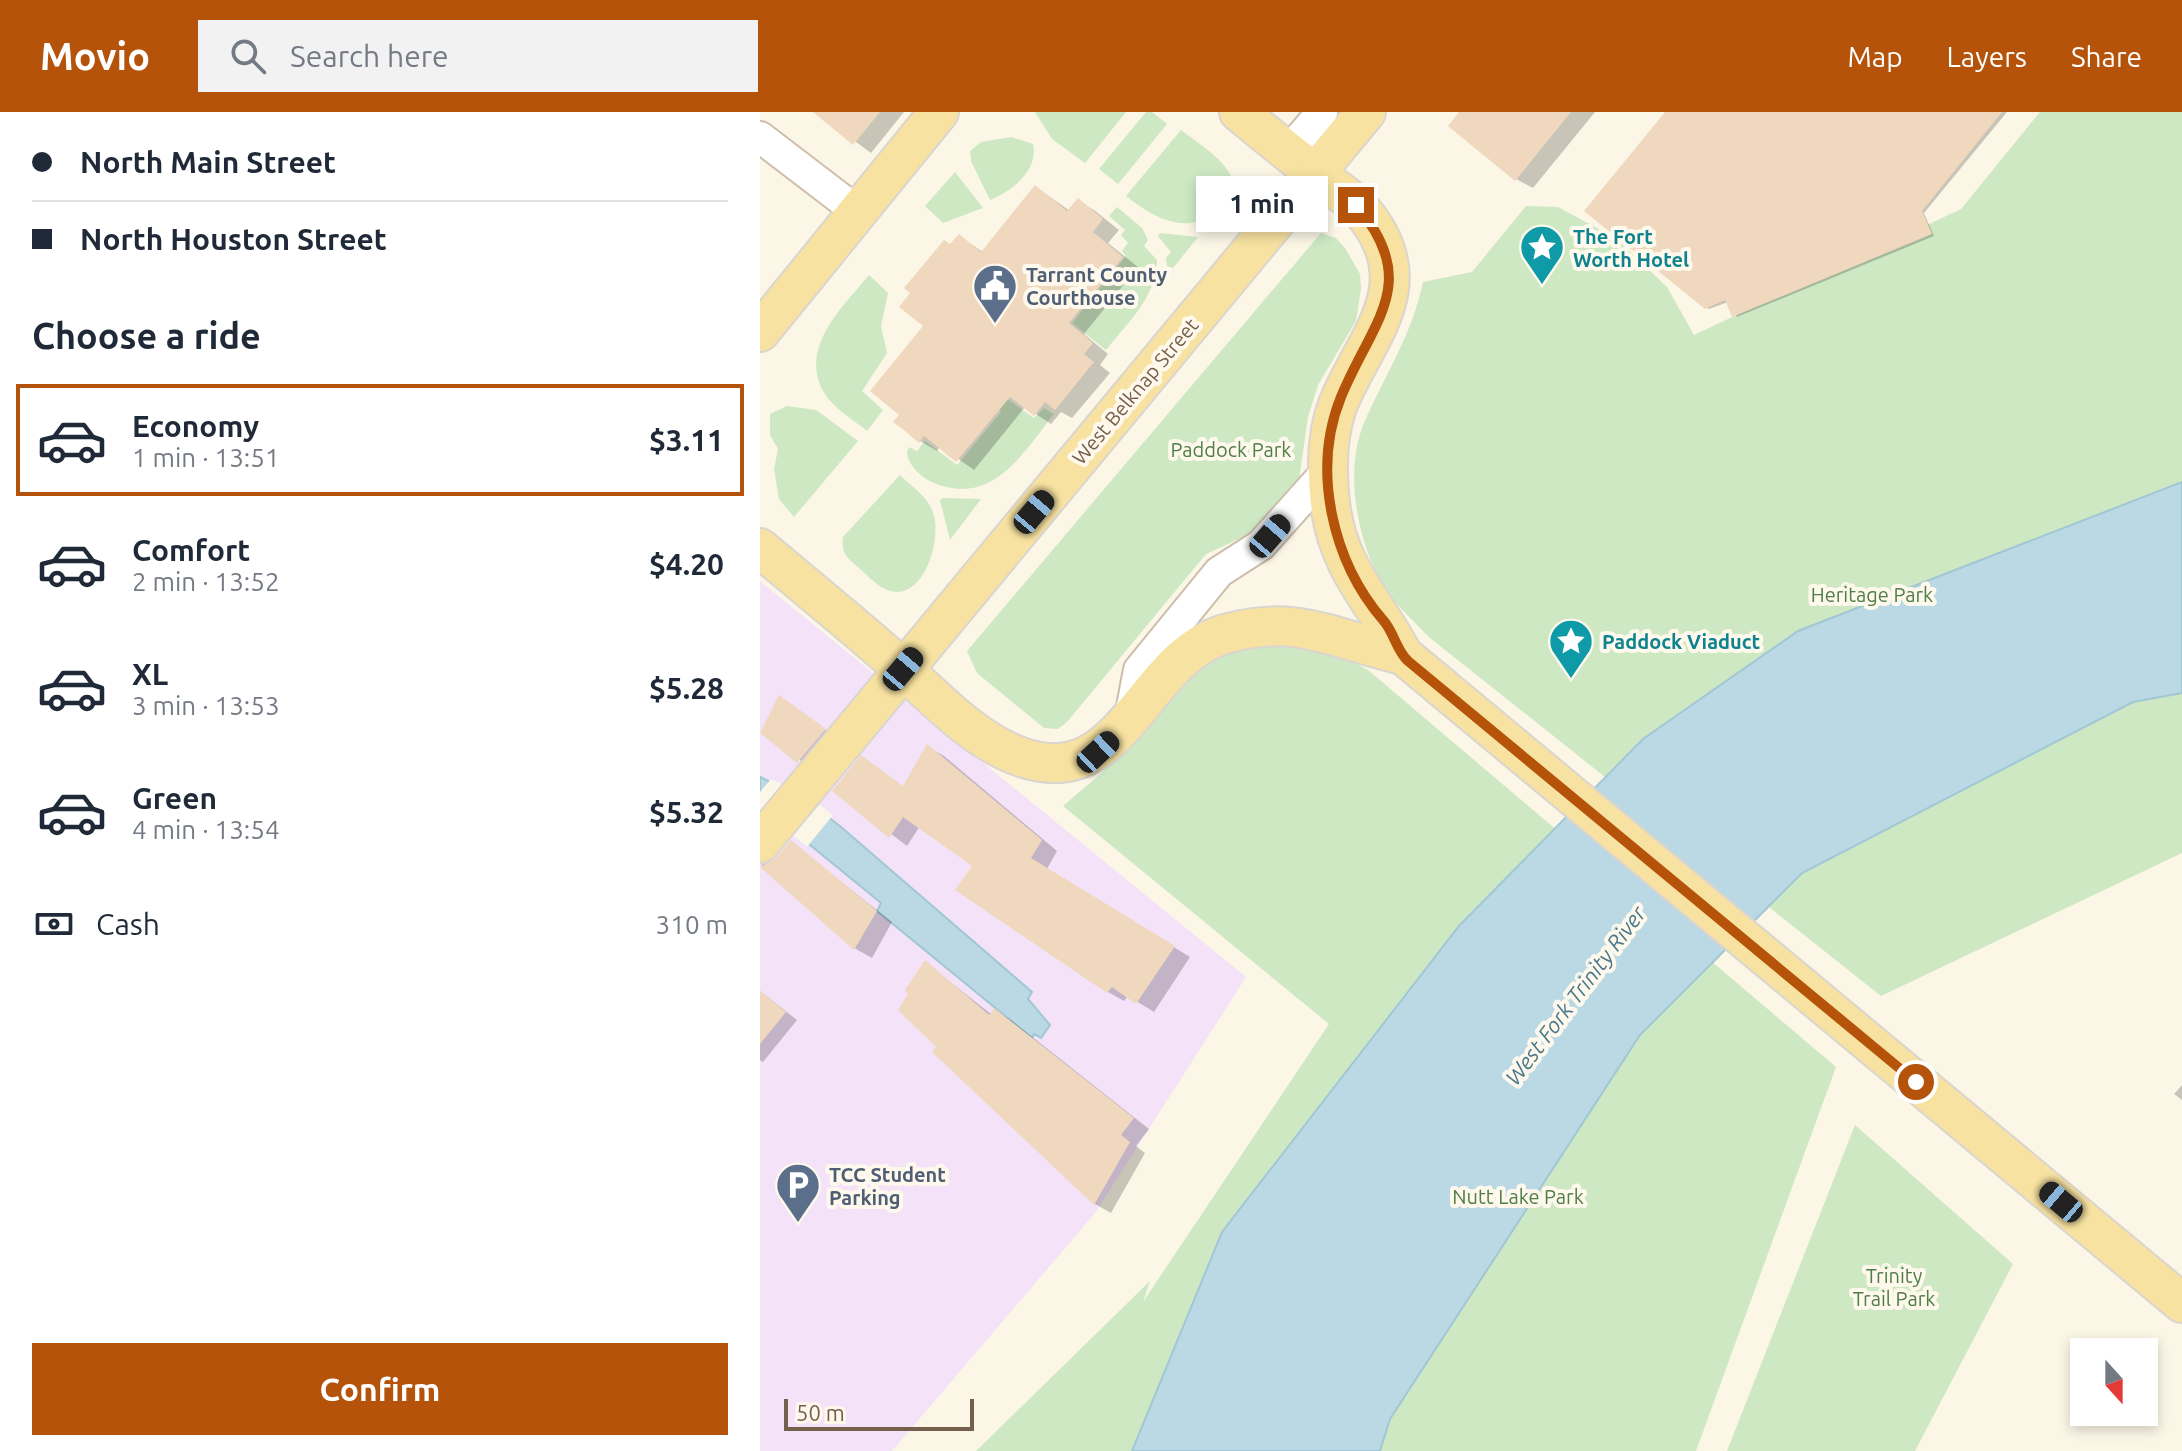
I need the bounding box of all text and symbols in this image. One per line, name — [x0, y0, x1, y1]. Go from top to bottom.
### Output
search box — [198, 20, 758, 92]
icon: search — [226, 34, 270, 78]
text: Movio — [40, 35, 150, 77]
text: Search here — [290, 39, 449, 73]
text: Map — [1847, 41, 1903, 72]
text: Layers — [1947, 41, 2027, 72]
text: Share — [2071, 41, 2142, 72]
text: North Main Street — [80, 145, 336, 179]
callout: 1 min — [1196, 177, 1328, 233]
route end — [1338, 187, 1374, 223]
text: 1 min — [1229, 189, 1295, 218]
text: North Houston Street — [80, 222, 387, 256]
place icon: The Fort Worth Hotel — [1518, 223, 1566, 286]
place label: The Fort Worth Hotel — [1573, 225, 1689, 271]
public building icon: Tarrant County Courthouse — [971, 262, 1019, 325]
place label: Tarrant County Courthouse — [1026, 263, 1168, 309]
street label: West Belknap Street — [1067, 313, 1203, 469]
text: Choose a ride — [32, 315, 261, 356]
icon: car — [36, 404, 108, 476]
text: Economy — [132, 409, 259, 443]
text: $3.11 — [649, 423, 724, 457]
park label: Paddock Park — [1171, 438, 1291, 461]
text: 1 min · 13:51 — [132, 443, 280, 472]
car — [1009, 486, 1059, 538]
car — [1245, 510, 1295, 562]
icon: car — [36, 528, 108, 600]
text: Comfort — [132, 533, 250, 567]
text: $4.20 — [649, 547, 724, 581]
text: 2 min · 13:52 — [132, 567, 280, 596]
park label: Heritage Park — [1811, 583, 1933, 606]
place icon: Paddock Viaduct — [1547, 617, 1595, 680]
place label: Paddock Viaduct — [1602, 630, 1761, 653]
car — [878, 643, 928, 695]
icon: car — [36, 652, 108, 724]
text: XL — [132, 657, 168, 691]
text: $5.28 — [649, 671, 724, 705]
text: 3 min · 13:53 — [132, 691, 280, 720]
car — [1072, 727, 1124, 777]
icon: car — [36, 776, 108, 848]
text: Green — [132, 781, 217, 815]
text: $5.32 — [649, 795, 724, 829]
text: 4 min · 13:54 — [132, 815, 280, 844]
water label: West Fork Trinity River — [1500, 900, 1651, 1089]
icon: cash — [32, 902, 76, 946]
text: Cash — [96, 907, 160, 941]
text: 310 m — [656, 910, 728, 939]
route start — [1898, 1064, 1934, 1100]
parking icon: TCC Student Parking — [774, 1161, 822, 1224]
place label: TCC Student Parking — [829, 1163, 946, 1209]
car — [2035, 1177, 2087, 1227]
park label: Nutt Lake Park — [1452, 1185, 1584, 1208]
park label: Trinity Trail Park — [1853, 1264, 1935, 1310]
north arrow — [2070, 1338, 2158, 1426]
map controls — [2070, 1338, 2158, 1426]
button: Confirm — [32, 1343, 728, 1435]
scale bar — [784, 1395, 974, 1431]
text: 50 m — [796, 1400, 845, 1425]

